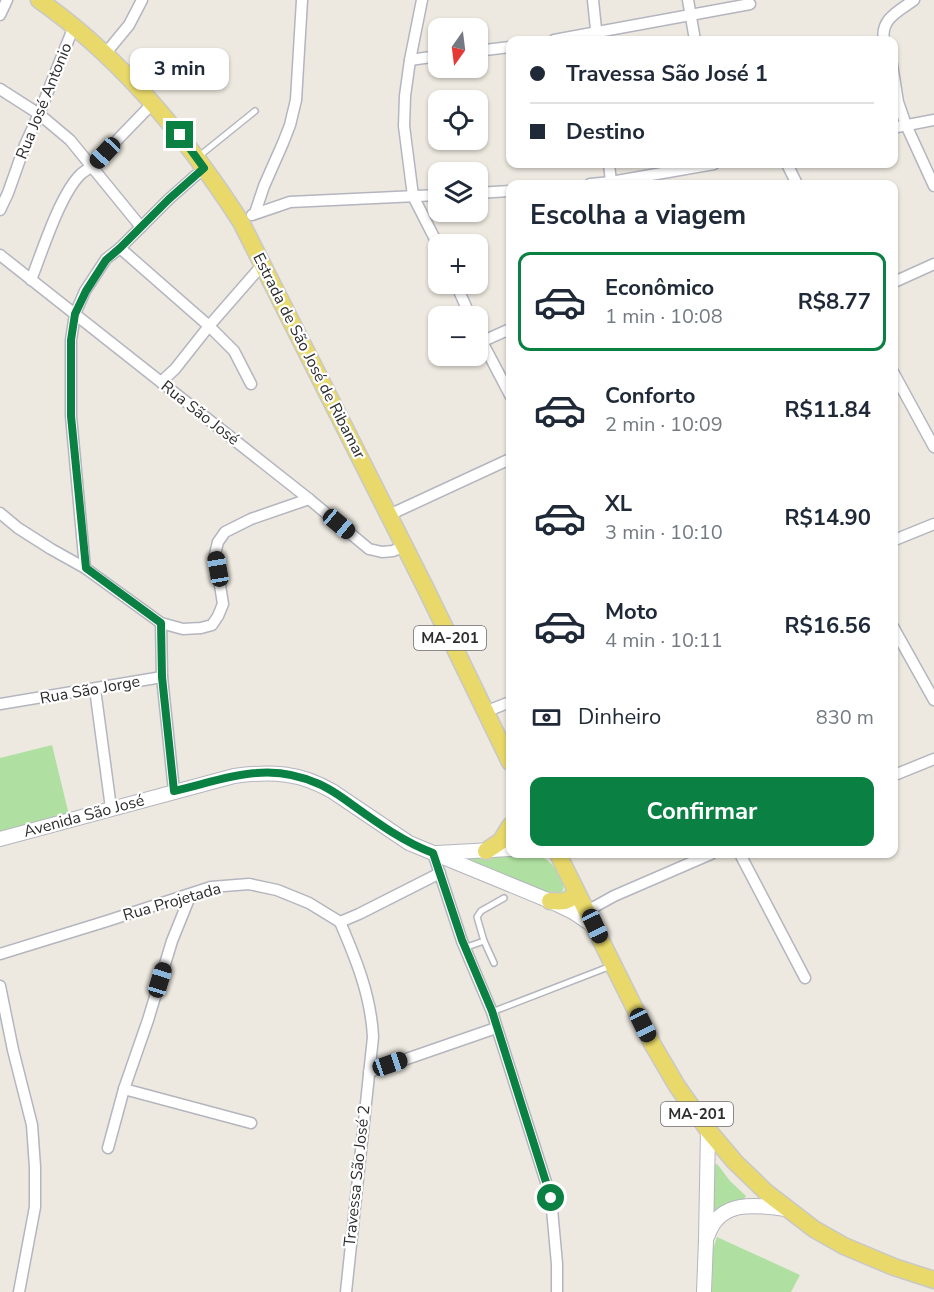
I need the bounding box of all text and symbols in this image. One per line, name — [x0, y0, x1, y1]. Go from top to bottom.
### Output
north arrow — [428, 18, 488, 78]
map controls — [428, 18, 488, 366]
street label: Rua José Antonio — [11, 40, 77, 162]
callout: 3 min — [130, 48, 230, 90]
text: 3 min — [154, 55, 205, 82]
text: Travessa São José 1 — [566, 59, 768, 89]
button: locate — [428, 90, 488, 150]
text: Destino — [566, 117, 645, 147]
route end — [166, 121, 193, 148]
car — [86, 134, 124, 172]
button: layers — [428, 162, 488, 222]
text: Escolha a viagem — [530, 197, 746, 234]
button: + — [428, 234, 488, 294]
street label: Estrada de São José de Ribamar — [247, 249, 371, 463]
text: Econômico — [605, 273, 714, 303]
icon: car — [533, 275, 587, 329]
text: R$8.77 — [798, 287, 871, 317]
text: 1 min · 10:08 — [605, 303, 723, 330]
button: − — [428, 306, 488, 366]
street label: Rua São José — [156, 375, 244, 451]
text: Conforto — [605, 381, 695, 411]
icon: car — [533, 383, 587, 437]
text: R$11.84 — [784, 395, 871, 425]
text: 2 min · 10:09 — [605, 411, 723, 438]
text: XL — [605, 489, 632, 519]
icon: car — [533, 491, 587, 545]
text: R$14.90 — [784, 503, 871, 533]
car — [319, 506, 359, 542]
text: 3 min · 10:10 — [605, 519, 723, 546]
car — [206, 550, 230, 588]
text: Moto — [605, 597, 658, 627]
icon: car — [533, 599, 587, 653]
text: R$16.56 — [784, 611, 871, 641]
road number: MA-201 — [414, 626, 486, 650]
text: 4 min · 10:11 — [605, 627, 723, 654]
street label: Rua São Jorge — [38, 670, 142, 710]
icon: cash — [530, 701, 563, 734]
text: Dinheiro — [578, 702, 661, 732]
text: 830 m — [816, 704, 874, 731]
button: Confirmar — [530, 777, 874, 846]
street label: Avenida São José — [21, 789, 147, 843]
street label: Rua Projetada — [120, 878, 224, 926]
car — [579, 906, 611, 946]
car — [146, 960, 174, 1000]
car — [627, 1005, 659, 1045]
car — [370, 1050, 410, 1078]
road number: MA-201 — [661, 1102, 733, 1126]
street label: Travessa São José 2 — [339, 1104, 375, 1248]
route start — [537, 1184, 564, 1211]

